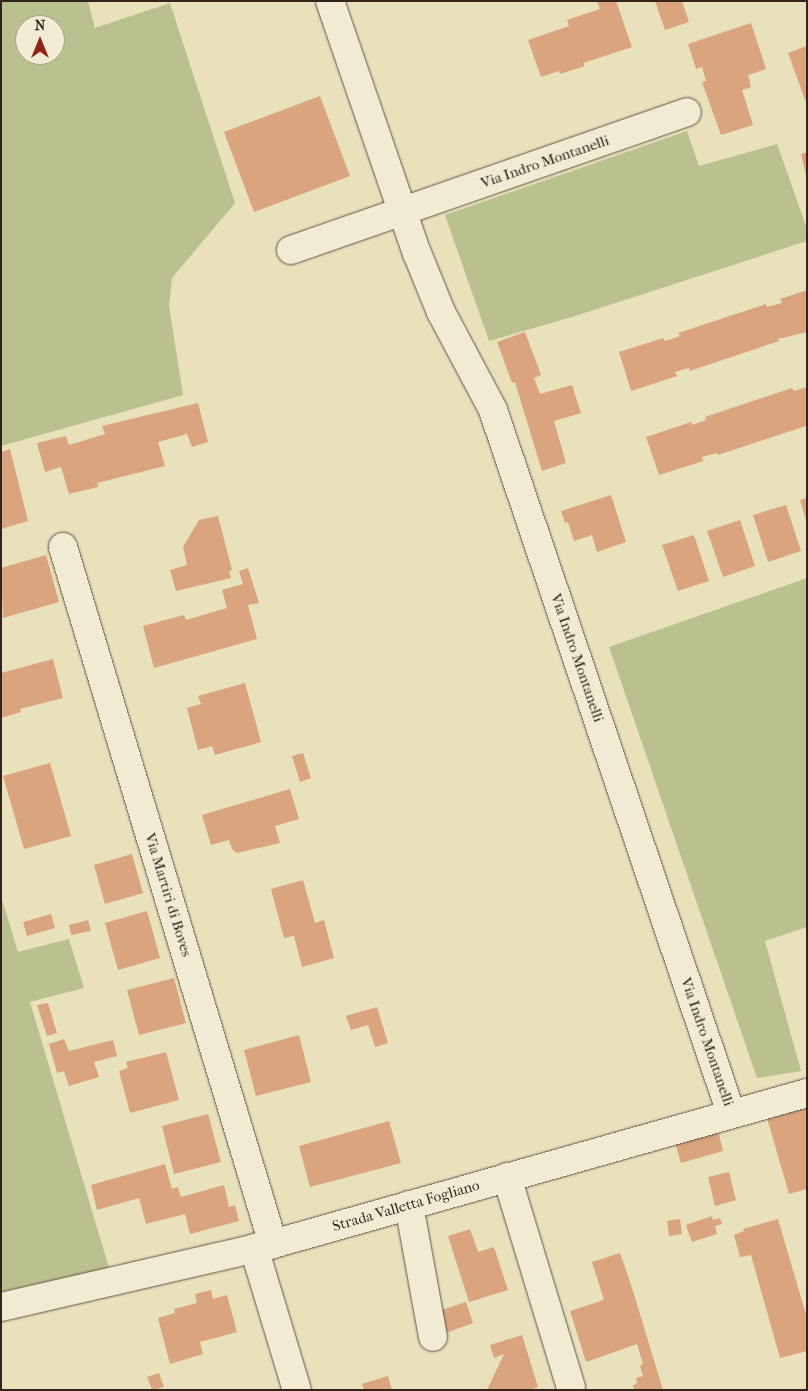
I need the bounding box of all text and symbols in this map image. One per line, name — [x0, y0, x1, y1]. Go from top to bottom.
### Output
north arrow — [15, 15, 65, 65]
text: N — [35, 17, 45, 34]
street label: Via Indro Montanelli — [478, 132, 612, 192]
street label: Via Indro Montanelli — [547, 591, 607, 725]
street label: Via Martiri di Boves — [141, 831, 195, 959]
street label: Via Indro Montanelli — [677, 975, 737, 1109]
street label: Strada Valletta Fogliano — [330, 1176, 482, 1236]

